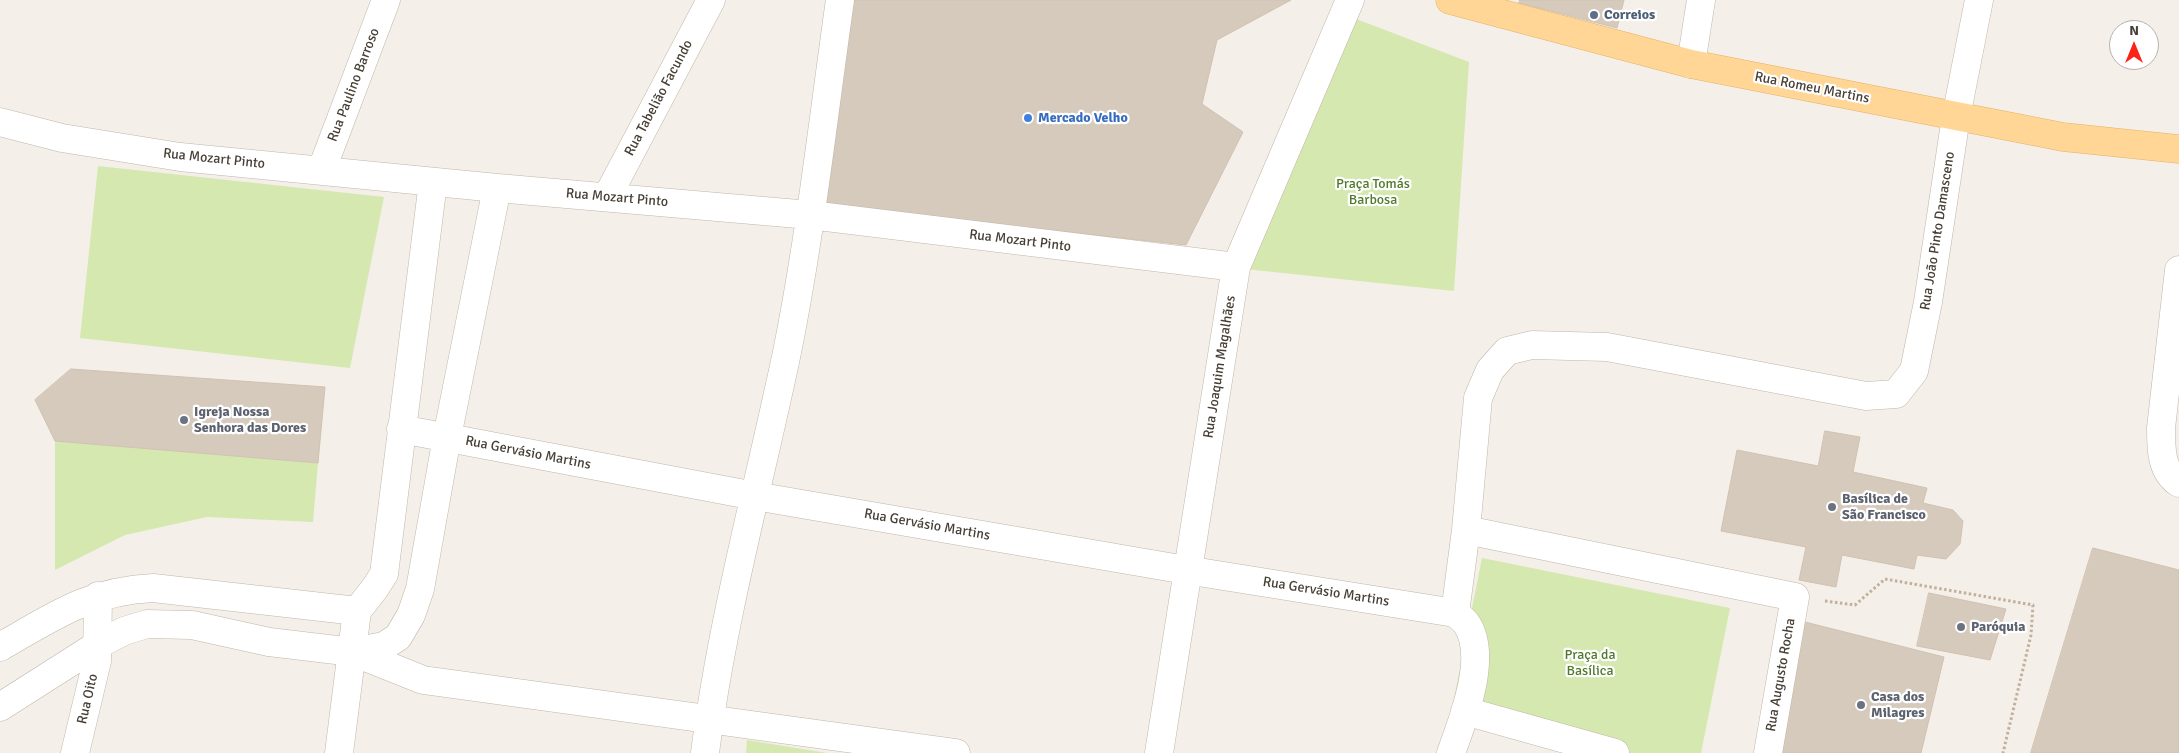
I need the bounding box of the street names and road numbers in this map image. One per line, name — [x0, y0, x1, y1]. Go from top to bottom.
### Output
street label: Rua Paulino Barroso — [325, 26, 383, 144]
street label: Rua Tabelião Facundo — [621, 37, 697, 159]
street label: Rua Romeu Martins — [1753, 69, 1871, 107]
street label: Rua Mozart Pinto — [162, 145, 266, 173]
street label: Rua João Pinto Damasceno — [1917, 151, 1959, 311]
street label: Rua Mozart Pinto — [565, 185, 669, 211]
street label: Rua Mozart Pinto — [968, 226, 1072, 256]
street label: Rua Joaquim Magalhães — [1200, 294, 1240, 440]
street label: Rua Gervásio Martins — [464, 433, 592, 473]
street label: Rua Gervásio Martins — [863, 506, 991, 544]
street label: Rua Gervásio Martins — [1262, 574, 1390, 610]
street label: Rua Augusto Rocha — [1763, 617, 1799, 733]
street label: Rua Oito — [74, 672, 102, 726]

